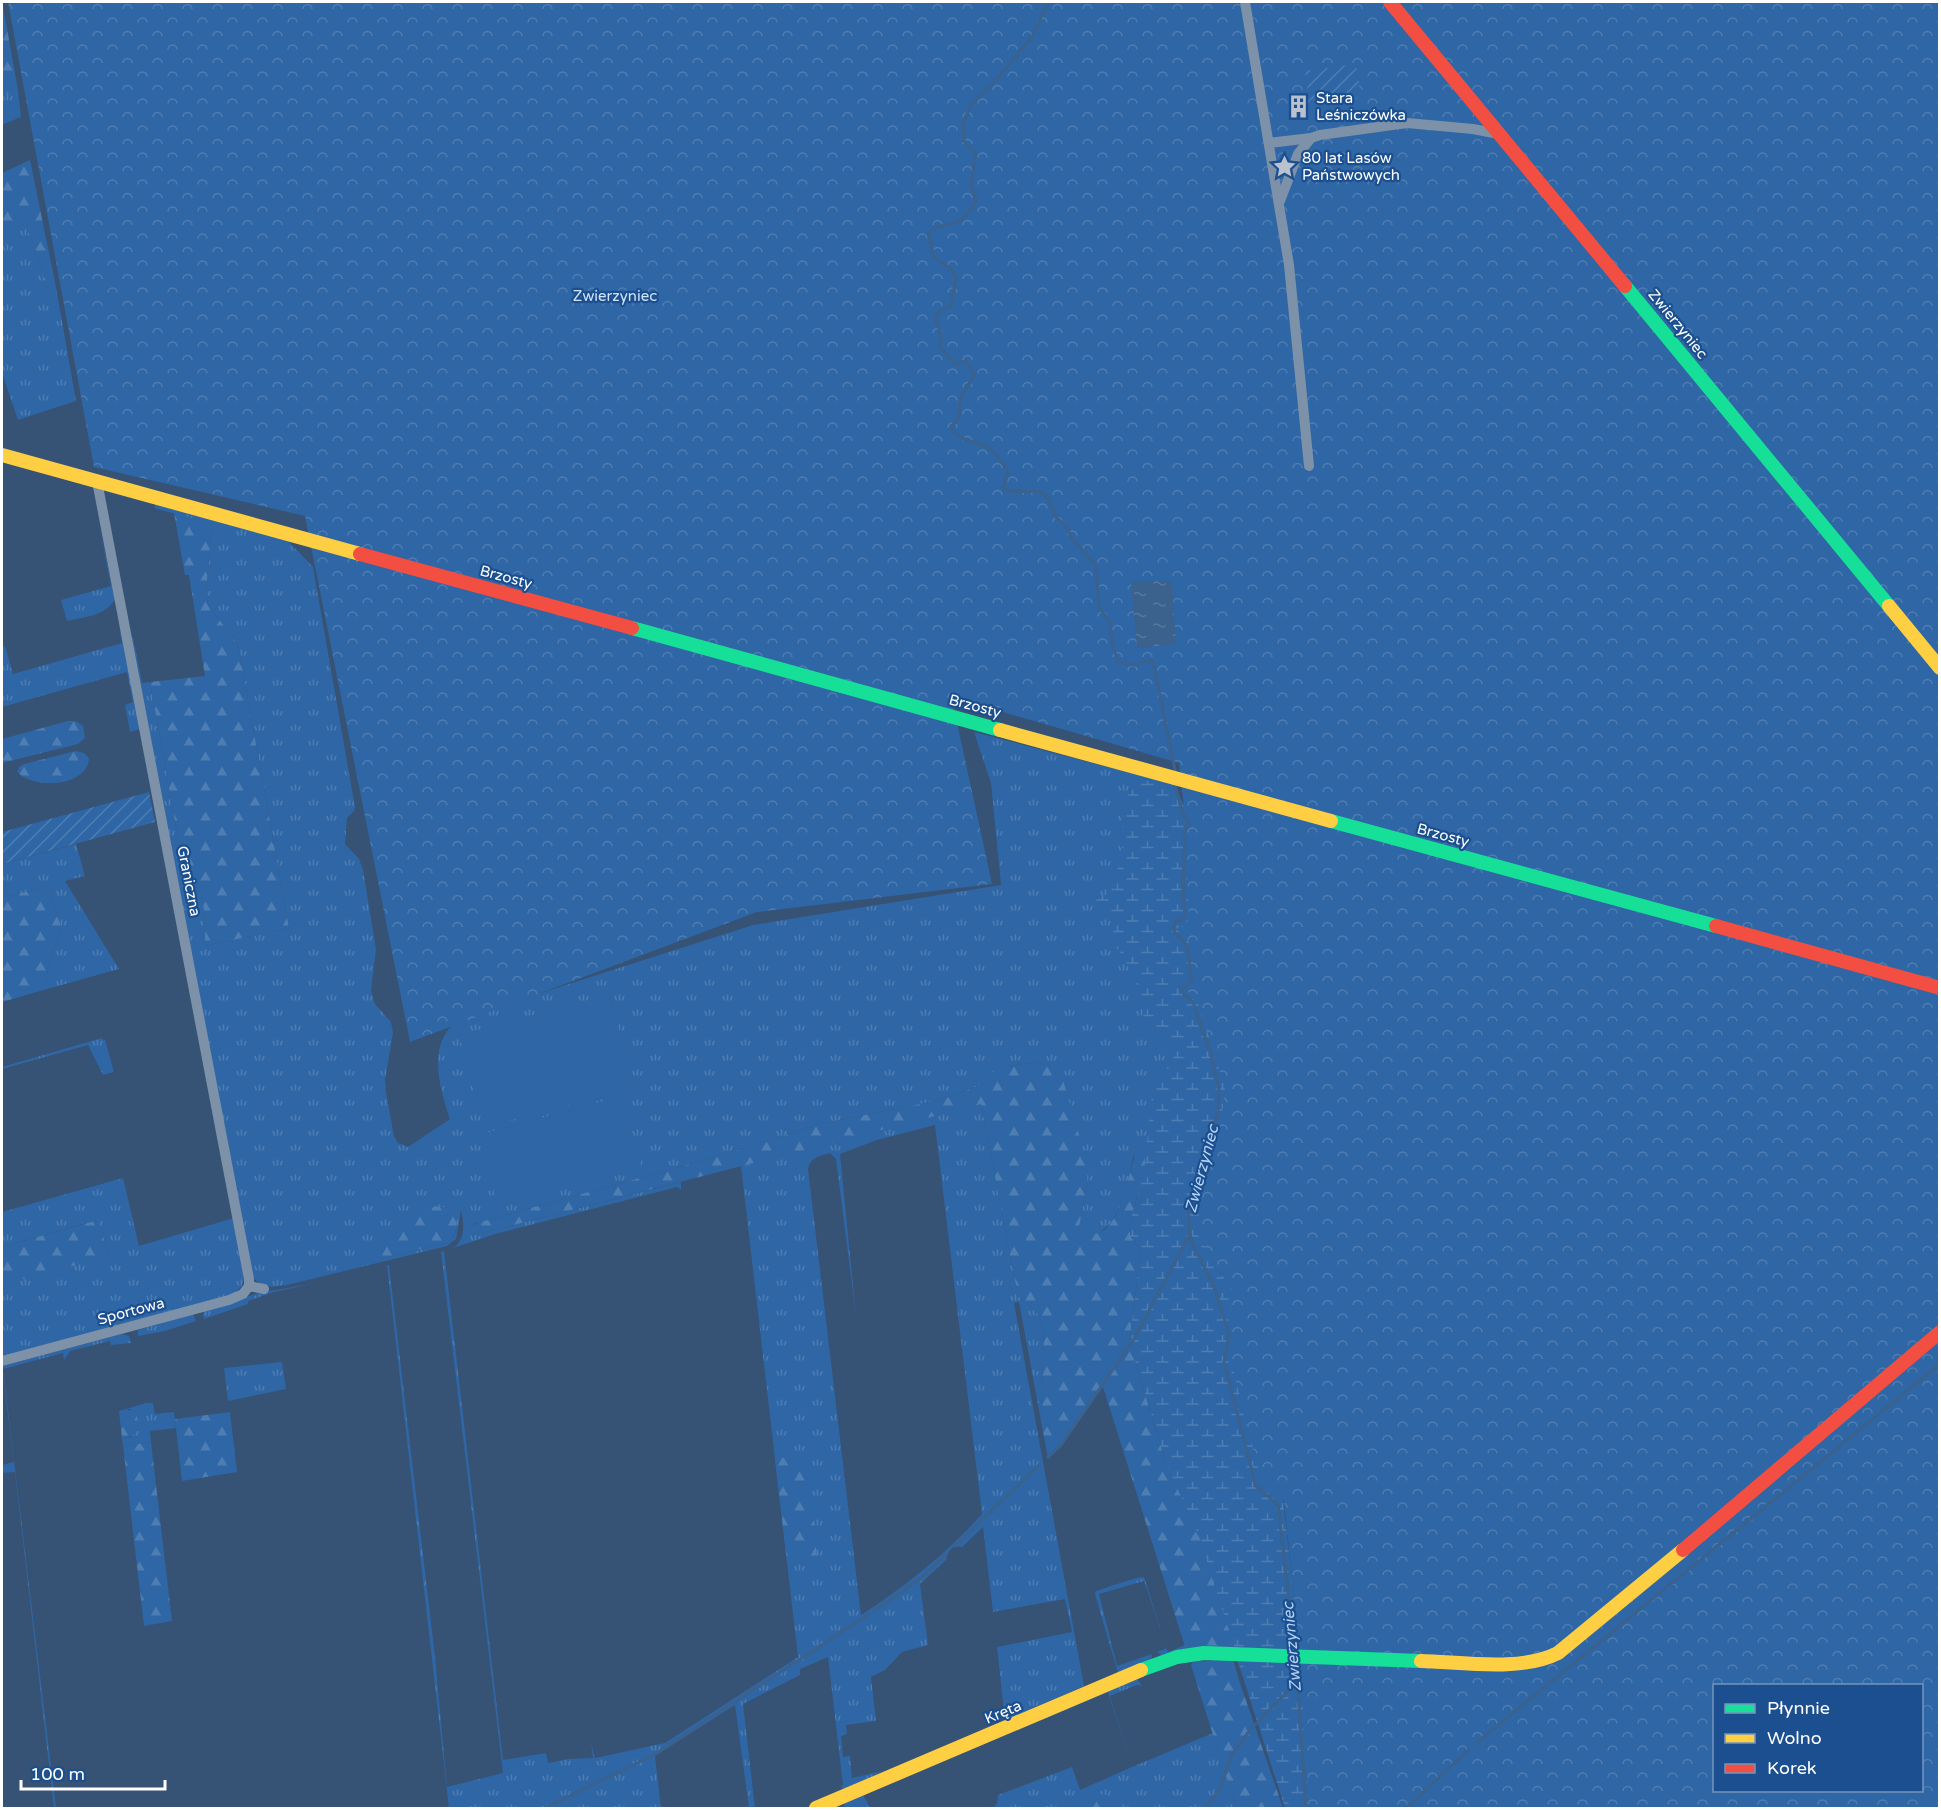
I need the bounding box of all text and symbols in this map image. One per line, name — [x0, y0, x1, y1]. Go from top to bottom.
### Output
place label: Stara Leśniczówka — [1316, 89, 1406, 124]
building icon: Stara Leśniczówka — [1285, 94, 1311, 120]
place label: 80 lat Lasów Państwowych — [1302, 149, 1400, 184]
place icon: 80 lat Lasów Państwowych — [1271, 154, 1297, 180]
street label: Zwierzyniec — [1644, 286, 1712, 362]
park label: Zwierzyniec — [573, 287, 657, 305]
street label: Brzosty — [478, 561, 534, 593]
street label: Brzosty — [947, 690, 1003, 722]
street label: Brzosty — [1415, 819, 1471, 851]
street label: Graniczna — [173, 844, 205, 918]
water label: Zwierzyniec — [1181, 1122, 1224, 1215]
street label: Sportowa — [96, 1293, 166, 1329]
water label: Zwierzyniec — [1278, 1600, 1306, 1693]
legend — [1713, 1684, 1923, 1792]
street label: Kręta — [982, 1696, 1024, 1728]
text: Płynnie — [1767, 1697, 1830, 1719]
text: Wolno — [1767, 1727, 1822, 1749]
scale bar — [21, 1753, 165, 1791]
text: Korek — [1767, 1757, 1817, 1779]
text: 100 m — [30, 1763, 85, 1785]

